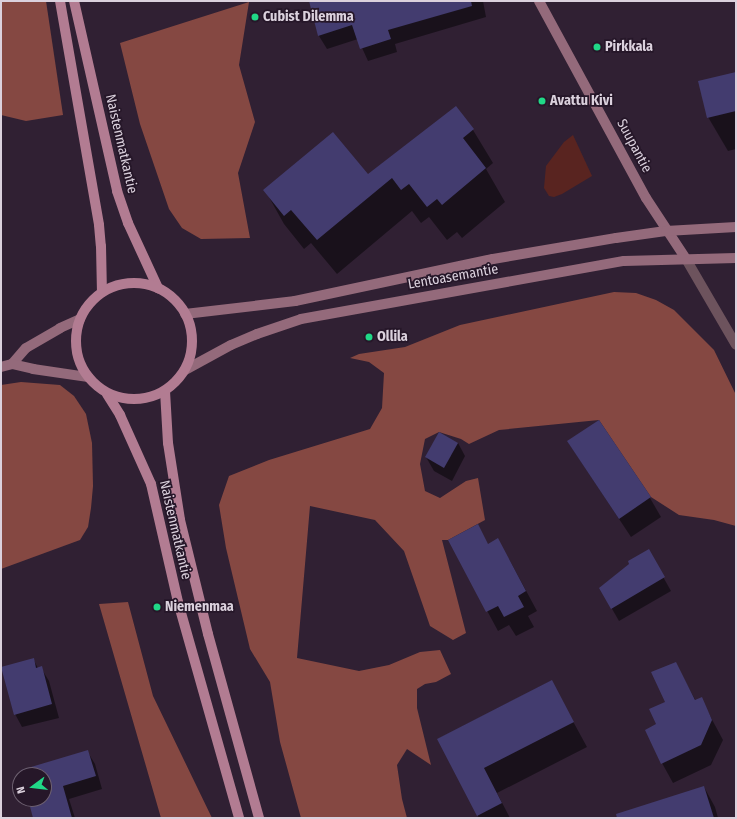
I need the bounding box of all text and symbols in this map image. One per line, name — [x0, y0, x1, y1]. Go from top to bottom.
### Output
place label: Cubist Dilemma — [263, 9, 354, 25]
marker: Cubist Dilemma — [250, 12, 260, 22]
place label: Pirkkala — [605, 39, 653, 55]
marker: Pirkkala — [592, 42, 602, 52]
street label: Naistenmatkantie — [101, 93, 141, 195]
place label: Avattu Kivi — [550, 93, 613, 109]
marker: Avattu Kivi — [537, 96, 547, 106]
street label: Suupantie — [613, 116, 655, 176]
street label: Lentoasemantie — [406, 261, 500, 293]
place label: Ollila — [377, 329, 408, 345]
marker: Ollila — [364, 332, 374, 342]
street label: Naistenmatkantie — [155, 479, 195, 581]
place label: Niemenmaa — [165, 599, 234, 615]
marker: Niemenmaa — [152, 602, 162, 612]
north arrow — [12, 767, 52, 807]
text: N — [14, 785, 28, 795]

